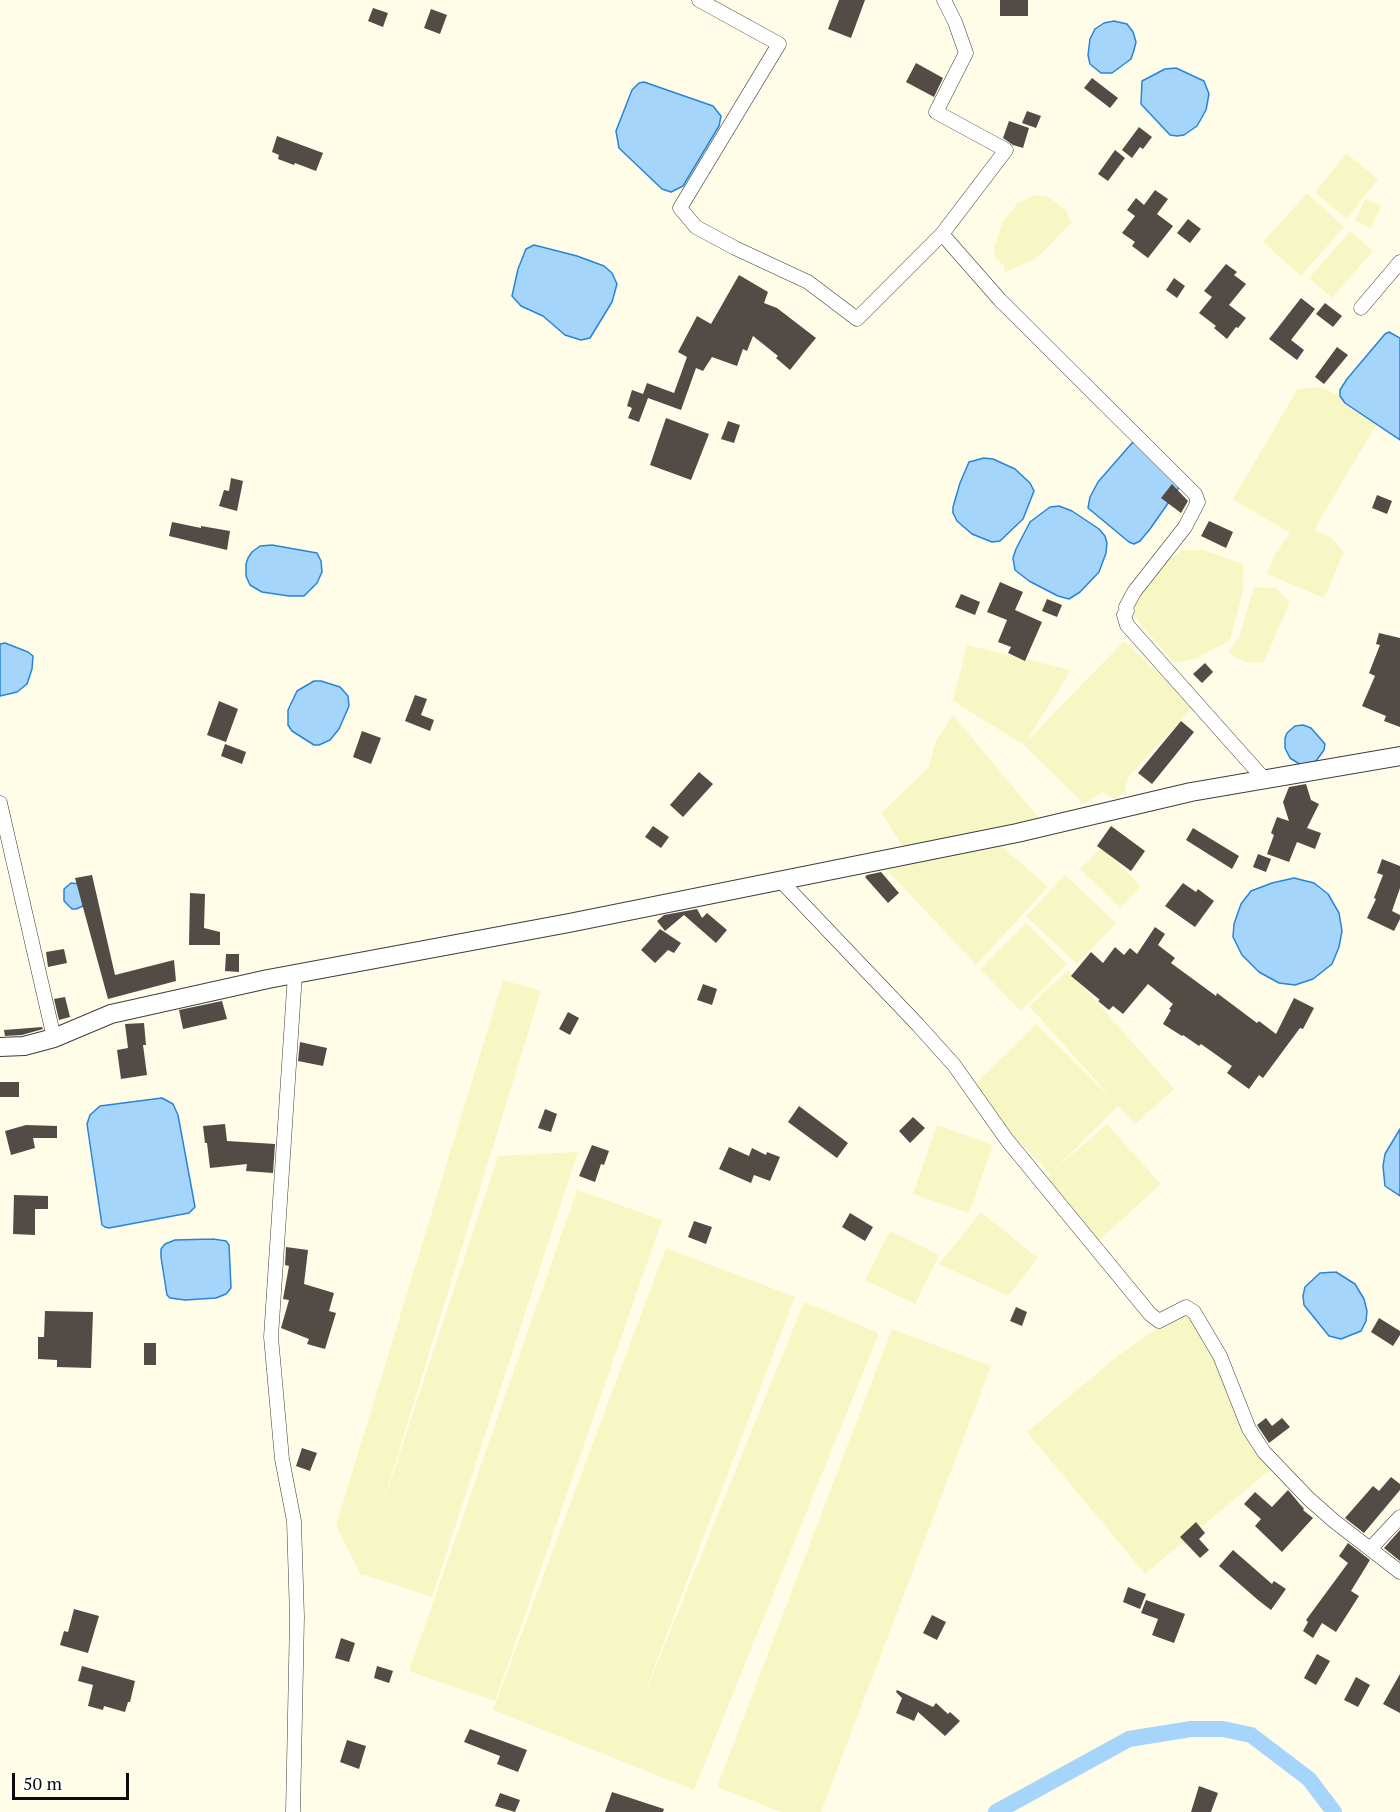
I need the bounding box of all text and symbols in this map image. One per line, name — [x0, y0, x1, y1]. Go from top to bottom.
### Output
scale bar — [15, 1761, 132, 1799]
text: 50 m — [23, 1771, 62, 1795]

